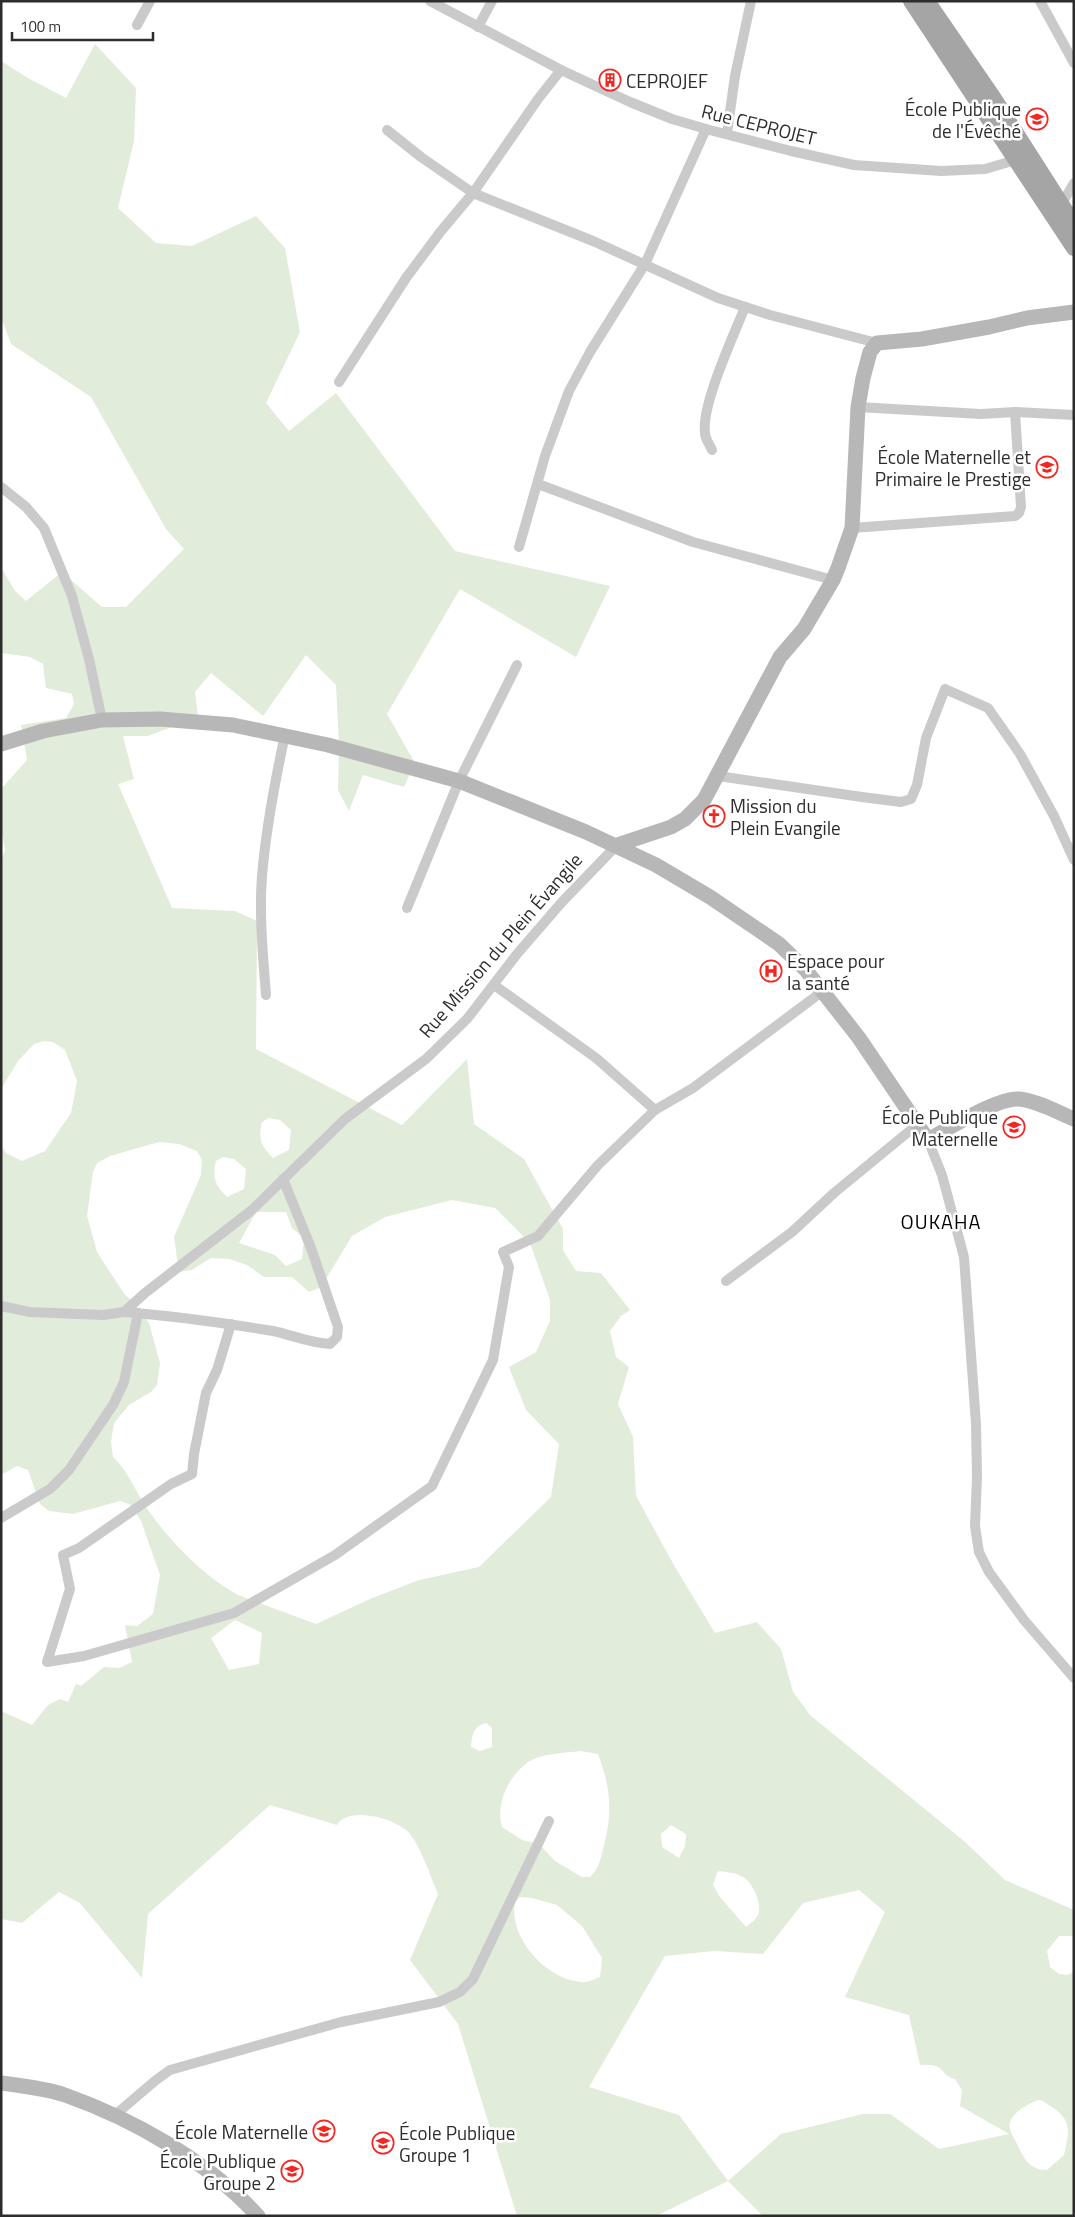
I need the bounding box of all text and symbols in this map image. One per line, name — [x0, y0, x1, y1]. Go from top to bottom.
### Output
scale bar — [12, 10, 154, 42]
text: 100 m — [20, 15, 61, 38]
place label: CEPROJEF — [626, 66, 708, 95]
building icon: CEPROJEF — [598, 68, 622, 92]
place label: École Publique de l'Évêché — [905, 94, 1021, 145]
street label: Rue CEPROJET — [698, 96, 820, 152]
school or university icon: École Publique de l'Évêché — [1025, 107, 1049, 131]
place label: École Maternelle et Primaire le Prestige — [875, 442, 1031, 493]
school or university icon: École Maternelle et Primaire le Prestige — [1035, 455, 1059, 479]
place label: Mission du Plein Evangile — [730, 791, 841, 842]
church icon: Mission du Plein Evangile — [702, 804, 726, 828]
street label: Rue Mission du Plein Évangile — [411, 846, 589, 1044]
place label: Espace pour la santé — [787, 946, 885, 997]
hospital icon: Espace pour la santé — [759, 959, 783, 983]
place label: École Publique Maternelle — [882, 1102, 998, 1153]
school or university icon: École Publique Maternelle — [1002, 1115, 1026, 1139]
district label: OUKAHA — [901, 1206, 981, 1237]
place label: École Maternelle — [175, 2117, 308, 2146]
place label: École Publique Groupe 1 — [399, 2118, 515, 2169]
school or university icon: École Maternelle — [312, 2119, 336, 2143]
school or university icon: École Publique Groupe 1 — [371, 2131, 395, 2155]
place label: École Publique Groupe 2 — [160, 2146, 276, 2197]
school or university icon: École Publique Groupe 2 — [280, 2159, 304, 2183]

